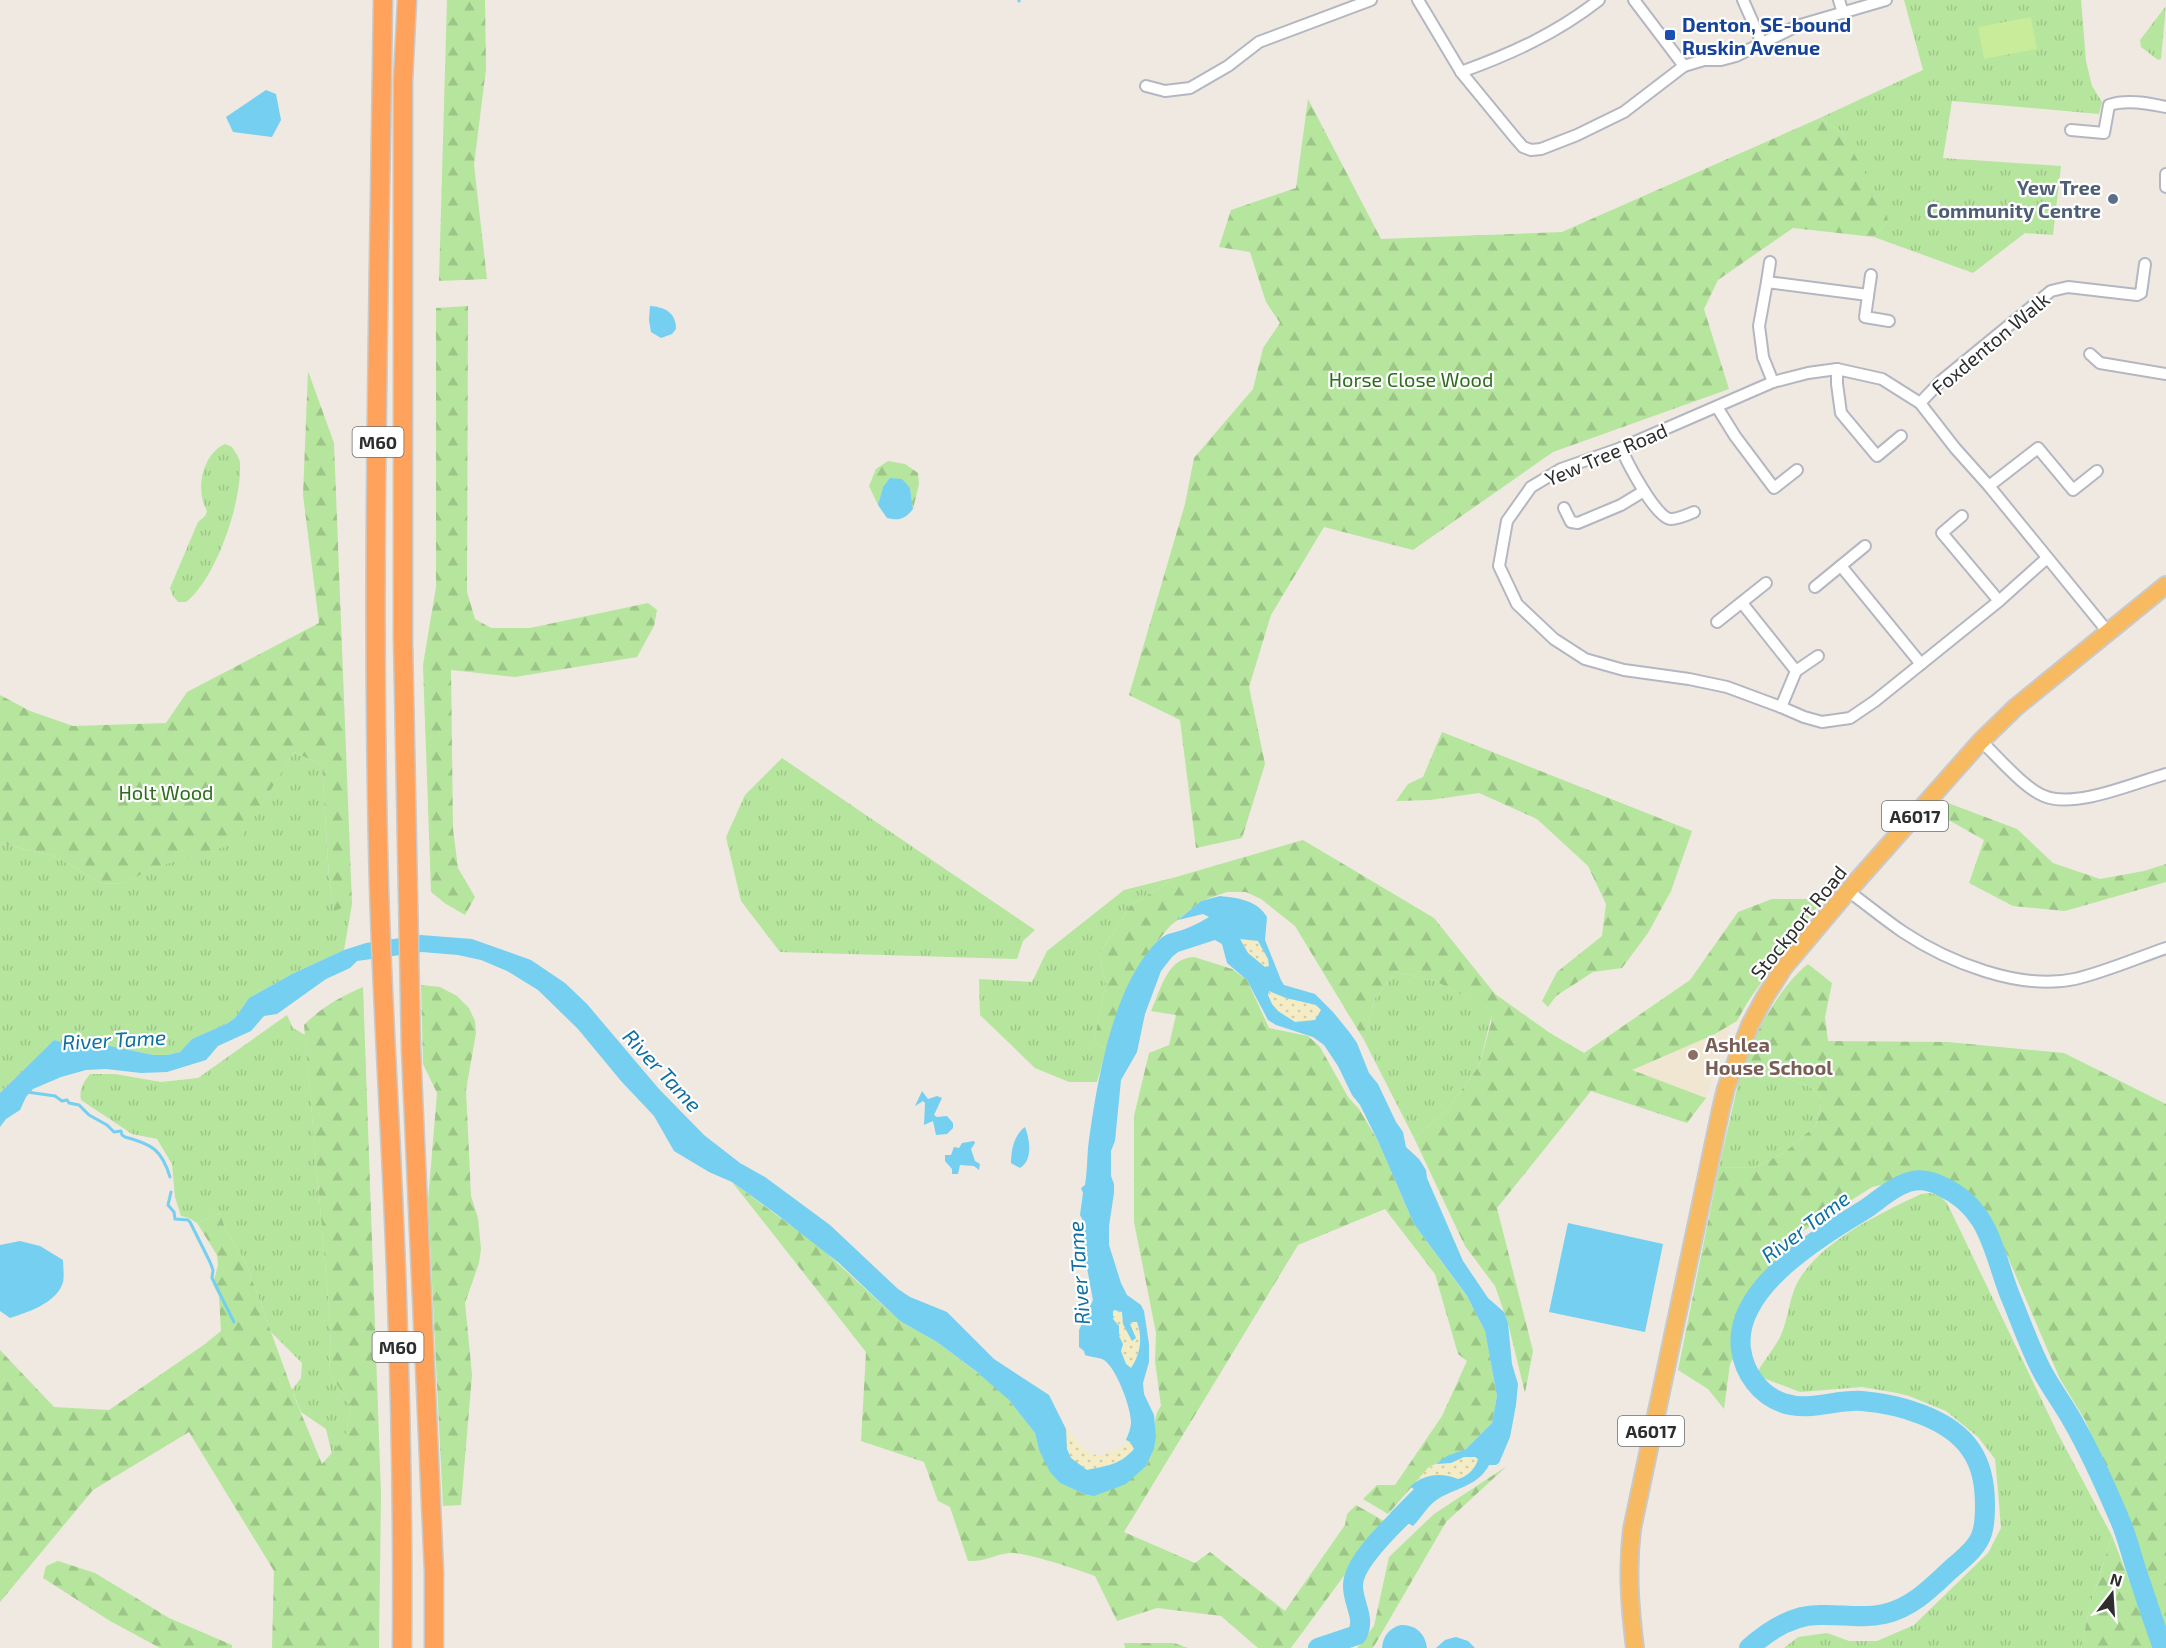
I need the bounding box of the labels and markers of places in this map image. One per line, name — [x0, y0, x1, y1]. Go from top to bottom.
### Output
place label: Denton, SE-bound Ruskin Avenue — [1682, 12, 1851, 59]
marker: Denton, SE-bound Ruskin Avenue — [1663, 28, 1677, 42]
place label: Yew Tree Community Centre — [1926, 175, 2101, 223]
marker: Yew Tree Community Centre — [2106, 192, 2120, 206]
place label: Ashlea House School — [1705, 1032, 1833, 1079]
marker: Ashlea House School — [1686, 1048, 1700, 1062]

